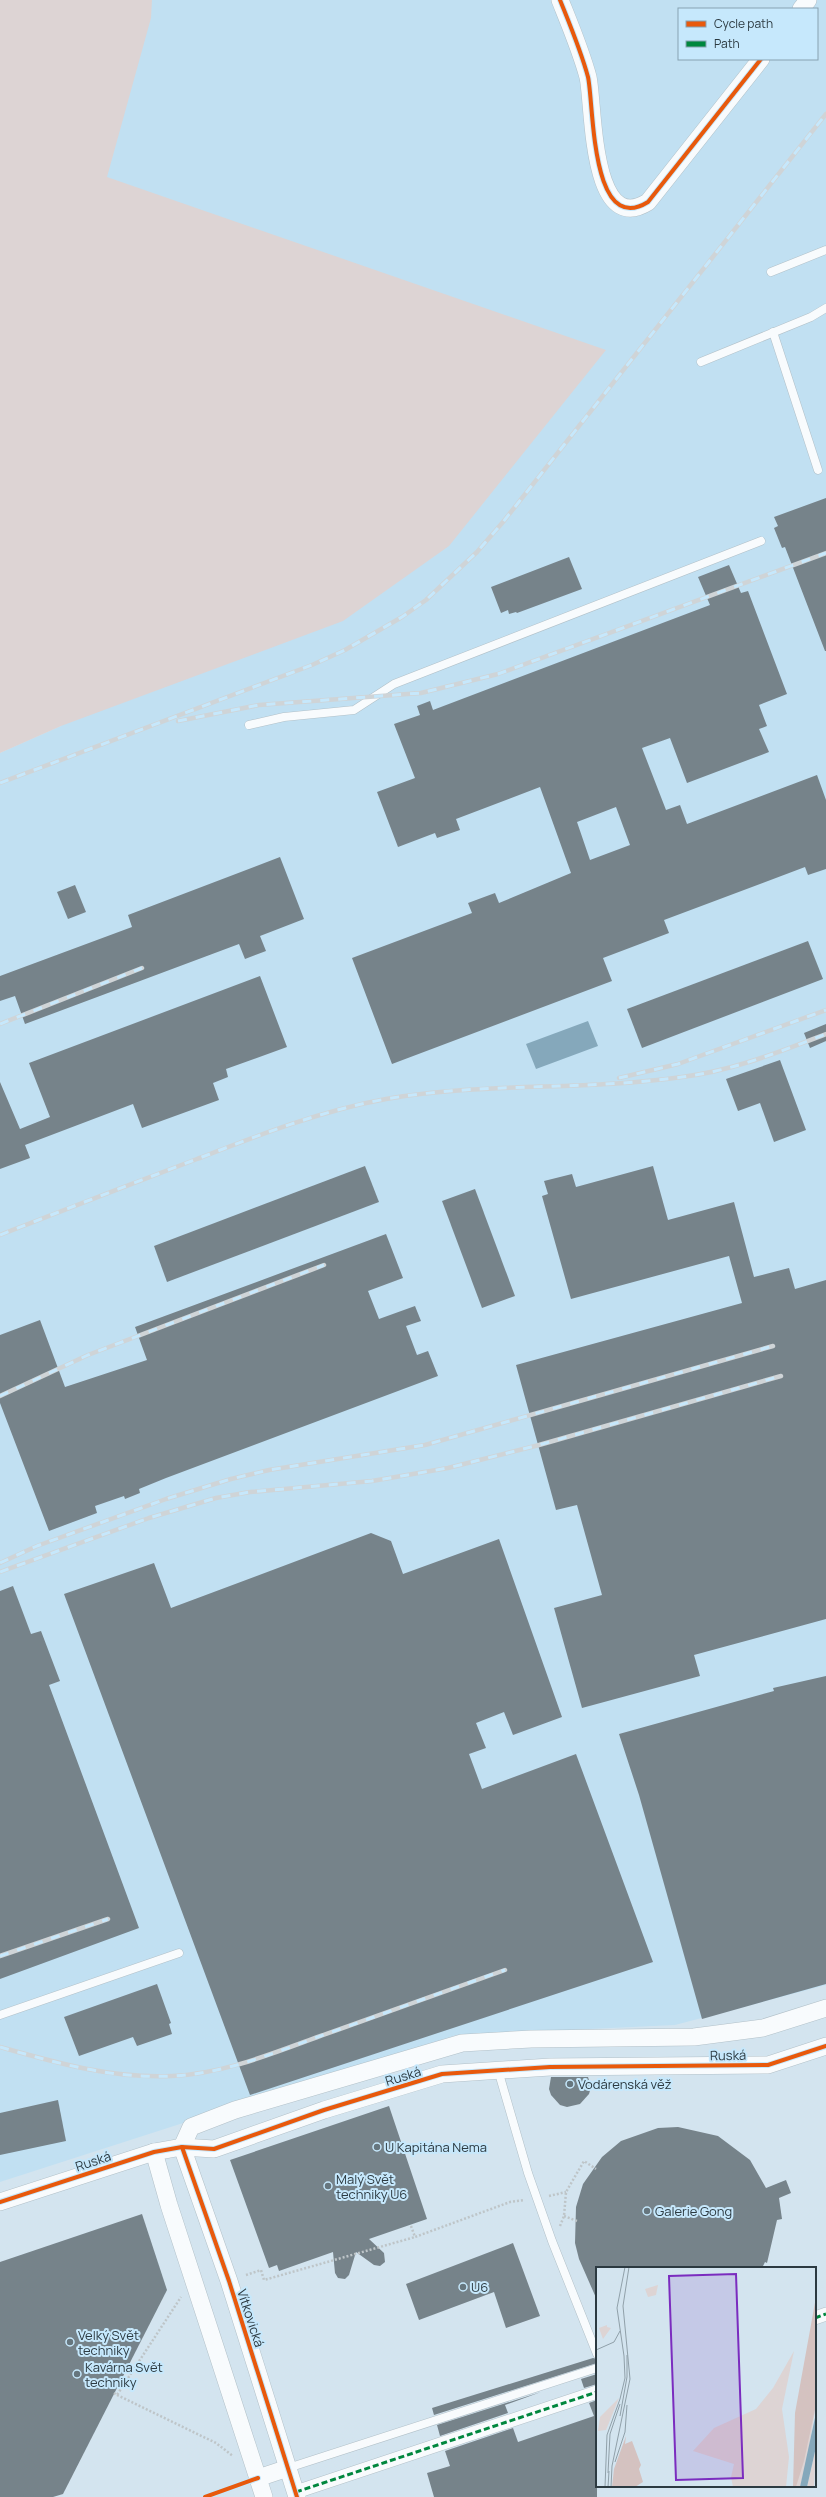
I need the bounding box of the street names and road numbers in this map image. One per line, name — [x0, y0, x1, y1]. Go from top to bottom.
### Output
street label: Ruská — [710, 2046, 746, 2064]
street label: Ruská — [383, 2062, 423, 2090]
street label: Ruská — [73, 2147, 113, 2175]
street label: Vítkovická — [233, 2287, 269, 2349]

